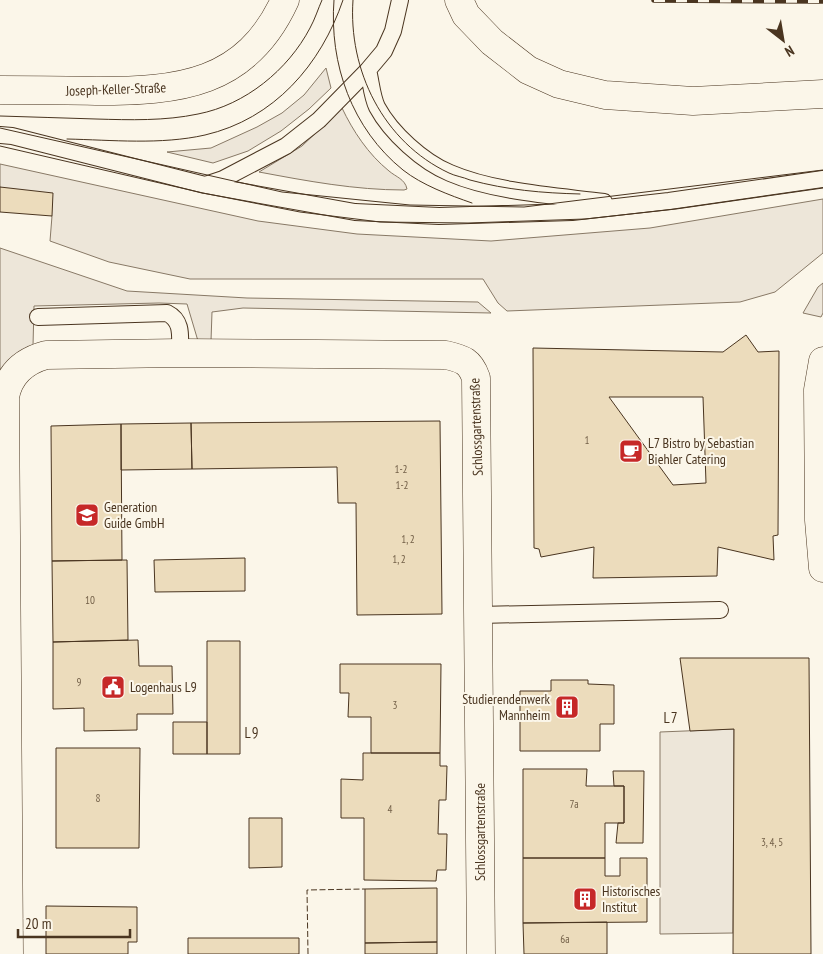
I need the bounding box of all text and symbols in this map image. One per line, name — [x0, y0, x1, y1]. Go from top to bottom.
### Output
north arrow — [758, 15, 808, 65]
text: N — [782, 41, 798, 61]
street label: Joseph-Keller-Straße — [64, 78, 167, 100]
street label: Schlossgartenstraße — [465, 377, 487, 476]
house number: 1 — [585, 433, 590, 447]
place label: L7 Bistro by Sebastian Biehler Catering — [648, 434, 754, 468]
cafe icon: L7 Bistro by Sebastian Biehler Catering — [618, 438, 644, 464]
house number: 1-2 — [394, 462, 408, 476]
house number: 1-2 — [395, 478, 409, 492]
place label: Generation Guide GmbH — [104, 498, 164, 532]
school or university icon: Generation Guide GmbH — [74, 502, 100, 528]
house number: 1, 2 — [401, 532, 415, 546]
house number: 1, 2 — [392, 552, 406, 566]
house number: 10 — [85, 593, 95, 607]
public building icon: Logenhaus L9 — [100, 674, 126, 700]
house number: 9 — [77, 675, 82, 689]
place label: Logenhaus L9 — [130, 678, 197, 696]
place label: Studierendenwerk Mannheim — [462, 690, 551, 724]
building icon: Studierendenwerk Mannheim — [554, 694, 580, 720]
house number: 3 — [393, 698, 398, 712]
district label: L7 — [664, 708, 678, 727]
district label: L9 — [245, 723, 259, 742]
street label: Schlossgartenstraße — [471, 783, 489, 881]
house number: 8 — [96, 791, 101, 805]
house number: 7a — [569, 797, 579, 811]
house number: 4 — [388, 802, 393, 816]
house number: 3, 4, 5 — [761, 835, 783, 849]
place label: Historisches Institut — [602, 882, 661, 916]
building icon: Historisches Institut — [572, 886, 598, 912]
scale bar — [18, 906, 130, 938]
text: 20 m — [25, 914, 51, 933]
house number: 6a — [560, 932, 570, 946]

